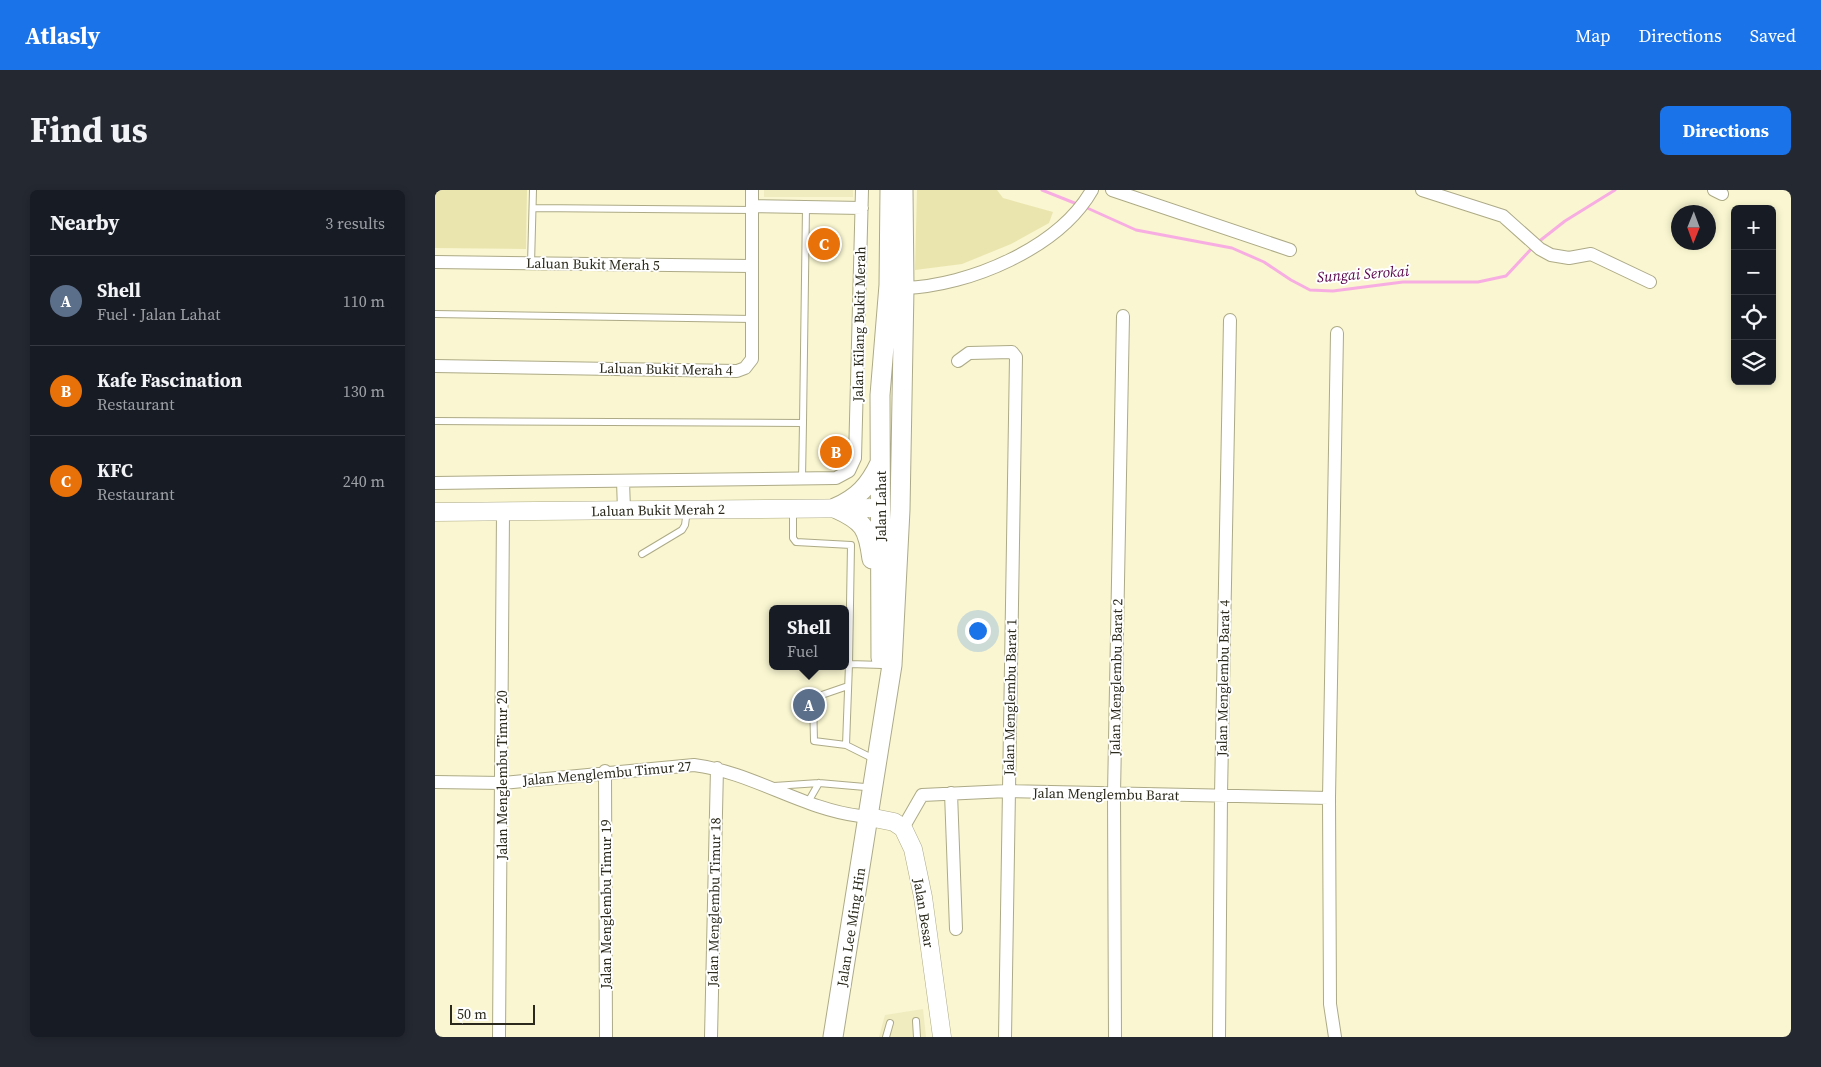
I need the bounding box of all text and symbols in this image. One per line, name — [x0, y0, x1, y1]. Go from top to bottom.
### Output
text: Atlasly — [25, 19, 100, 52]
text: Map — [1575, 23, 1611, 48]
text: Directions — [1639, 23, 1722, 48]
text: Saved — [1750, 23, 1796, 48]
text: Find us — [30, 106, 148, 154]
button: Directions — [1660, 106, 1791, 155]
north arrow — [1671, 205, 1716, 250]
map controls — [1731, 205, 1776, 385]
button: + — [1731, 205, 1776, 250]
text: Nearby — [50, 208, 120, 237]
text: 3 results — [325, 212, 385, 234]
pin: C — [808, 225, 840, 263]
street label: Jalan Kilang Bukit Merah — [848, 246, 870, 403]
button: − — [1731, 250, 1776, 295]
street label: Laluan Bukit Merah 5 — [526, 253, 660, 275]
water label: Sungai Serokai — [1316, 260, 1410, 287]
text: Shell — [97, 277, 141, 303]
text: A — [61, 290, 71, 312]
text: 110 m — [343, 290, 385, 312]
button: locate — [1731, 295, 1776, 340]
text: Fuel · Jalan Lahat — [97, 303, 221, 325]
button: layers — [1731, 340, 1776, 385]
street label: Laluan Bukit Merah 4 — [599, 358, 733, 380]
text: Kafe Fascination — [97, 367, 242, 393]
text: B — [61, 380, 71, 402]
text: 130 m — [343, 380, 385, 402]
text: Restaurant — [97, 393, 175, 415]
pin: B — [820, 433, 852, 471]
text: KFC — [97, 457, 133, 483]
text: C — [61, 470, 71, 492]
text: 240 m — [343, 470, 385, 492]
street label: Jalan Lahat — [871, 470, 891, 542]
text: Restaurant — [97, 483, 175, 505]
street label: Laluan Bukit Merah 2 — [591, 499, 725, 521]
street label: Jalan Menglembu Barat 2 — [1105, 598, 1127, 757]
street label: Jalan Menglembu Barat 4 — [1212, 599, 1234, 758]
popup — [769, 605, 849, 670]
text: Shell — [787, 614, 831, 640]
your location — [965, 618, 991, 644]
street label: Jalan Menglembu Barat 1 — [999, 618, 1021, 777]
text: Fuel — [787, 640, 818, 662]
pin: A — [793, 686, 825, 724]
street label: Jalan Menglembu Timur 20 — [492, 690, 512, 861]
street label: Jalan Menglembu Timur 27 — [521, 756, 692, 790]
street label: Jalan Menglembu Barat — [1032, 783, 1180, 805]
street label: Jalan Menglembu Timur 18 — [703, 817, 725, 988]
street label: Jalan Menglembu Timur 19 — [596, 819, 616, 990]
street label: Jalan Lee Ming Hin — [832, 866, 870, 989]
street label: Jalan Besar — [909, 876, 939, 949]
scale bar — [450, 1002, 535, 1025]
text: 50 m — [457, 1004, 487, 1024]

